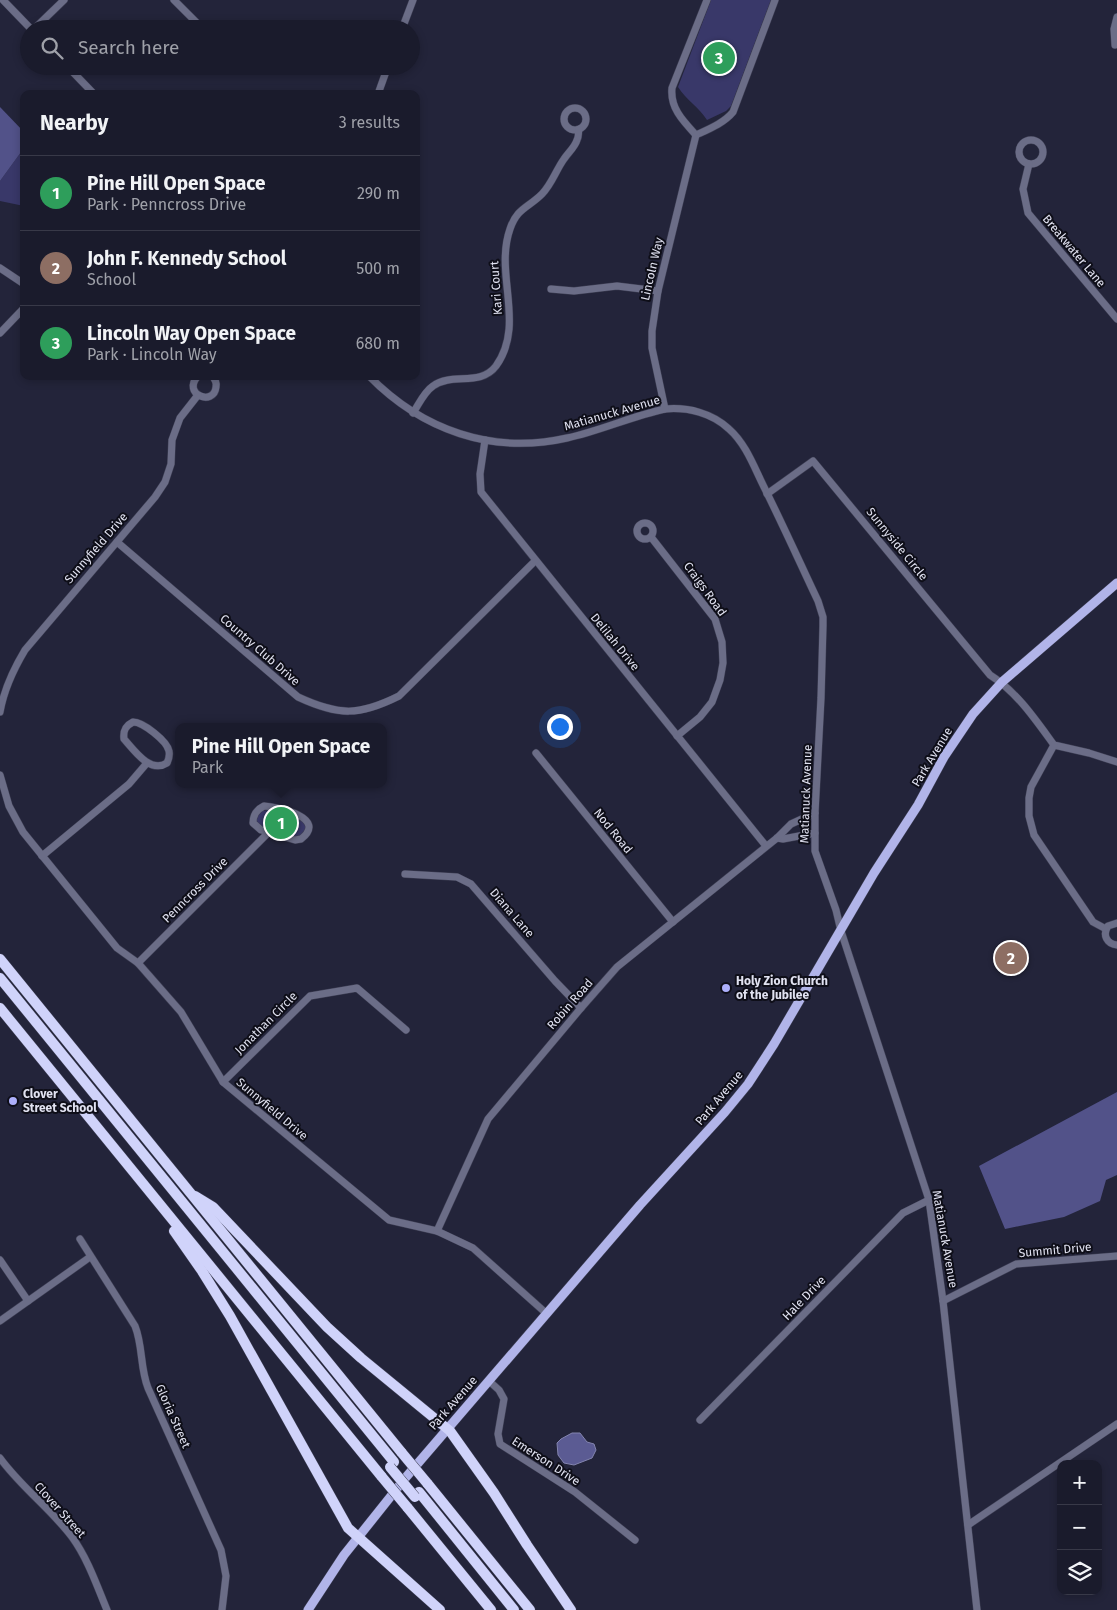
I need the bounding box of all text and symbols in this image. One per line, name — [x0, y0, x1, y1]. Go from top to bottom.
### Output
search box — [20, 20, 420, 75]
icon: search — [38, 34, 66, 62]
text: Search here — [78, 36, 179, 59]
pin: 3 — [703, 39, 735, 77]
text: Nearby — [40, 110, 108, 136]
text: 3 results — [339, 113, 400, 132]
text: Pine Hill Open Space — [87, 172, 266, 195]
text: 1 — [52, 184, 60, 203]
text: 290 m — [357, 184, 400, 203]
text: Park · Penncross Drive — [87, 195, 246, 214]
street label: Breakwater Lane — [1040, 212, 1108, 290]
street label: Lincoln Way — [638, 236, 666, 302]
text: John F. Kennedy School — [87, 247, 286, 270]
text: 2 — [52, 259, 60, 278]
text: 500 m — [356, 259, 400, 278]
street label: Kari Court — [487, 260, 505, 316]
text: School — [87, 270, 136, 289]
text: Lincoln Way Open Space — [87, 322, 296, 345]
text: 3 — [52, 334, 60, 353]
text: 680 m — [356, 334, 400, 353]
text: Park · Lincoln Way — [87, 345, 217, 364]
street label: Matianuck Avenue — [562, 393, 662, 433]
street label: Sunnyside Circle — [863, 505, 931, 583]
street label: Sunnyfield Drive — [62, 510, 130, 586]
street label: Craigs Road — [681, 559, 729, 619]
street label: Delilah Drive — [588, 611, 642, 673]
street label: Country Club Drive — [217, 612, 303, 688]
your location — [547, 714, 573, 740]
popup — [175, 723, 387, 788]
street label: Park Avenue — [909, 725, 955, 789]
text: Pine Hill Open Space — [192, 735, 370, 758]
street label: Matianuck Avenue — [797, 744, 815, 844]
text: Park — [192, 758, 223, 777]
pin: 1 — [265, 804, 297, 842]
street label: Nod Road — [591, 806, 635, 856]
street label: Penncross Drive — [159, 854, 231, 926]
street label: Diana Lane — [487, 886, 537, 940]
pin: 2 — [995, 939, 1027, 977]
place label: Holy Zion Church of the Jubilee — [736, 974, 828, 1002]
street label: Robin Road — [544, 976, 596, 1032]
marker: Holy Zion Church of the Jubilee — [720, 982, 732, 994]
street label: Jonathan Circle — [232, 989, 300, 1057]
street label: Park Avenue — [692, 1068, 746, 1128]
street label: Sunnyfield Drive — [233, 1075, 311, 1143]
place label: Clover Street School — [23, 1087, 97, 1115]
marker: Clover Street School — [7, 1095, 19, 1107]
street label: Matianuck Avenue — [930, 1189, 960, 1289]
street label: Summit Drive — [1018, 1240, 1092, 1260]
street label: Hale Drive — [780, 1273, 828, 1323]
street label: Park Avenue — [426, 1373, 480, 1433]
street label: Gloria Street — [153, 1382, 194, 1451]
street label: Emerson Drive — [509, 1434, 583, 1488]
map controls — [1057, 1460, 1102, 1595]
button: + — [1057, 1460, 1102, 1505]
street label: Clover Street — [31, 1479, 89, 1541]
button: − — [1057, 1505, 1102, 1550]
button: layers — [1057, 1550, 1102, 1595]

